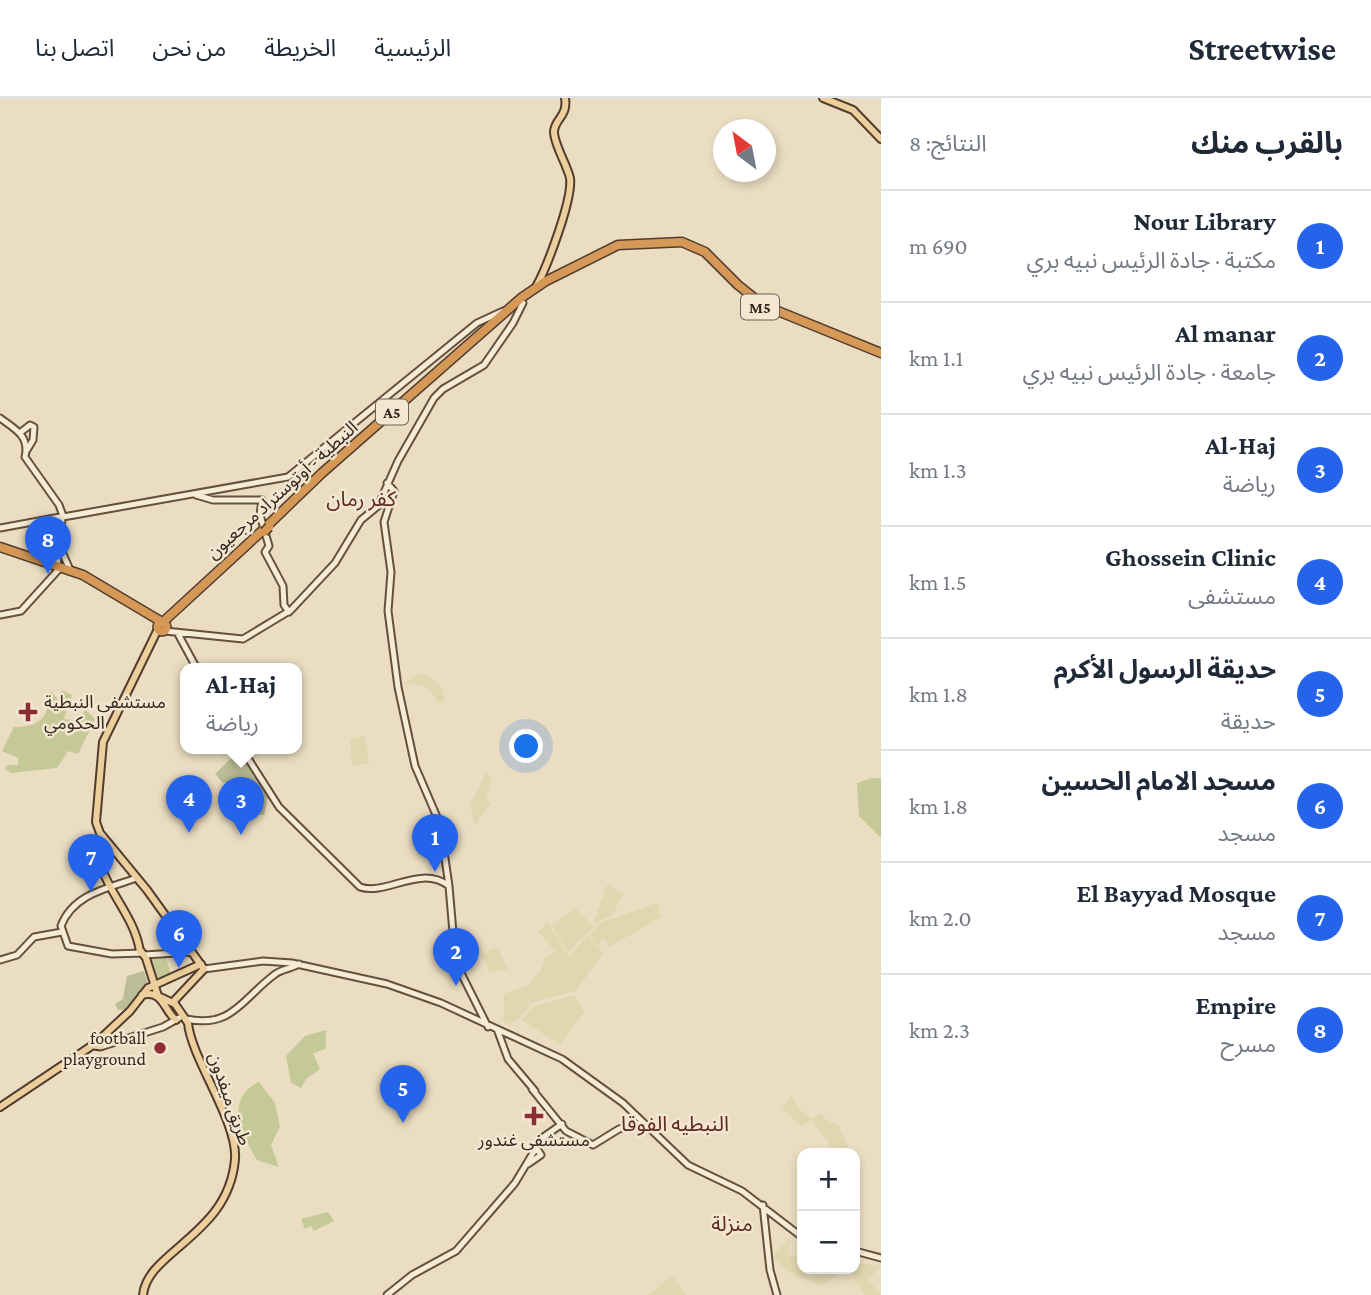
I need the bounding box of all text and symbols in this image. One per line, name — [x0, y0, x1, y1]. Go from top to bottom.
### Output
text: Streetwise — [1188, 30, 1336, 67]
text: اتصل بنا — [35, 34, 114, 61]
text: من نحن — [152, 34, 226, 61]
text: الخريطة — [264, 34, 336, 61]
text: الرئيسية — [374, 34, 451, 61]
north arrow — [713, 119, 776, 182]
text: بالقرب منك — [1191, 126, 1343, 159]
text: النتائج: 8 — [909, 130, 987, 156]
text: Nour Library — [1133, 207, 1276, 236]
text: 690 m — [909, 233, 968, 259]
text: 1 — [1316, 233, 1324, 259]
text: مكتبة · جادة الرئيس نبيه بري — [1027, 247, 1276, 273]
road number: M5 — [741, 294, 779, 320]
text: Al manar — [1175, 319, 1276, 348]
text: 1.1 km — [909, 345, 963, 371]
text: 2 — [1314, 345, 1326, 371]
text: جامعة · جادة الرئيس نبيه بري — [1022, 359, 1276, 385]
road number: A5 — [376, 400, 408, 424]
street label: النبطية - أوتوستراد مرجعيون — [202, 416, 362, 564]
text: Al-Haj — [1205, 431, 1276, 460]
text: 1.3 km — [909, 457, 967, 483]
text: 3 — [1314, 457, 1326, 483]
text: رياضة — [1223, 471, 1276, 497]
district label: كفر رمان — [326, 487, 396, 511]
pin: 8 — [25, 516, 71, 574]
text: Ghossein Clinic — [1105, 543, 1276, 572]
text: 1.5 km — [909, 569, 967, 595]
text: 4 — [1314, 569, 1326, 595]
text: مستشفى — [1188, 583, 1276, 609]
text: حديقة الرسول الأكرم — [1054, 655, 1276, 684]
popup — [180, 663, 302, 754]
text: Al-Haj — [206, 670, 276, 699]
text: 1.8 km — [909, 681, 968, 707]
text: 5 — [1314, 681, 1326, 707]
place label: مستشفى النبطية الحكومي — [44, 692, 166, 736]
marker: مستشفى النبطية الحكومي — [18, 702, 38, 722]
text: حديقة — [1221, 708, 1276, 734]
text: رياضة — [206, 710, 259, 736]
your location — [509, 729, 543, 763]
text: مسجد الامام الحسين — [1041, 767, 1276, 796]
pin: 4 — [166, 775, 212, 833]
pin: 3 — [218, 777, 264, 835]
text: 1.8 km — [909, 793, 968, 819]
text: 6 — [1314, 793, 1326, 819]
pin: 1 — [412, 814, 458, 872]
text: مسجد — [1217, 820, 1276, 846]
pin: 7 — [68, 834, 114, 892]
text: El Bayyad Mosque — [1076, 879, 1276, 908]
text: 2.0 km — [909, 905, 971, 931]
text: 7 — [1314, 905, 1326, 931]
pin: 6 — [156, 910, 202, 968]
text: مسجد — [1217, 919, 1276, 945]
pin: 2 — [433, 928, 479, 986]
text: Empire — [1196, 991, 1276, 1020]
text: 2.3 km — [909, 1017, 970, 1043]
text: 8 — [1313, 1017, 1327, 1043]
place label: football playground — [63, 1028, 147, 1069]
text: مسرح — [1221, 1031, 1276, 1057]
marker: football playground — [152, 1040, 168, 1056]
street label: طريق ميفدون — [204, 1050, 255, 1148]
pin: 5 — [380, 1065, 426, 1123]
marker: مستشفى غندور — [524, 1106, 544, 1126]
district label: النبطيه الفوقا — [621, 1112, 729, 1136]
place label: مستشفى غندور — [477, 1130, 590, 1151]
map controls — [797, 1148, 860, 1274]
button: + — [797, 1148, 860, 1211]
button: − — [797, 1211, 860, 1274]
district label: منزلة — [711, 1212, 753, 1236]

